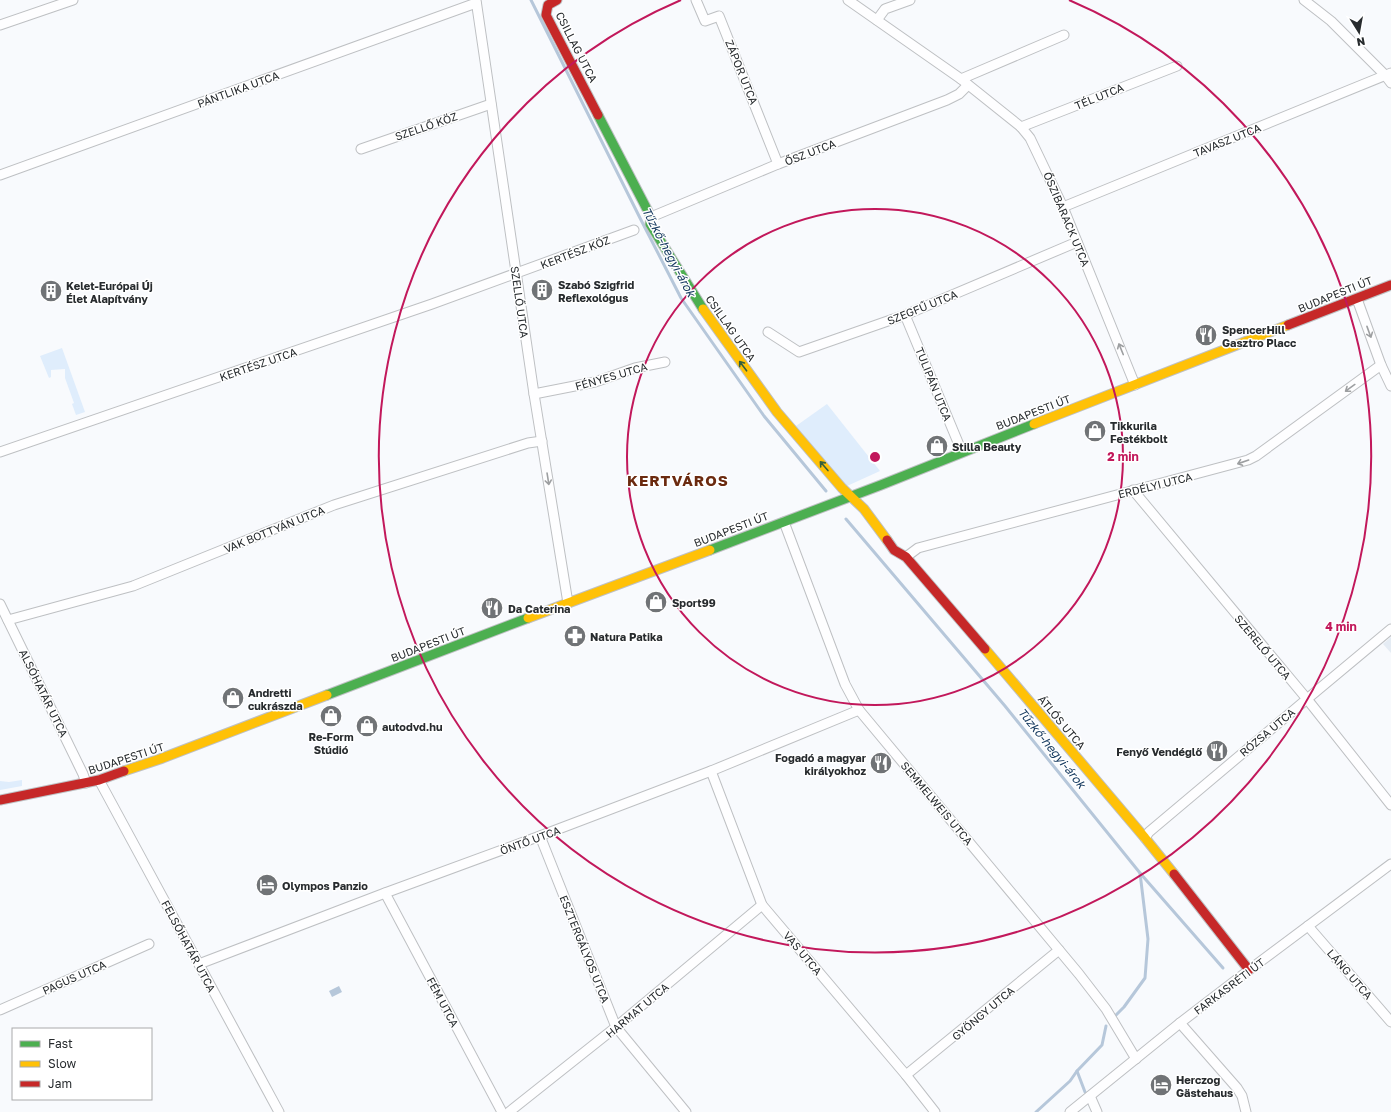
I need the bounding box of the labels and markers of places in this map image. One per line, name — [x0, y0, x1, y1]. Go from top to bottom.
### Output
building icon: Szabó Szigfrid Reflexológus — [529, 277, 555, 303]
building icon: Kelet-Európai Új Élet Alapítvány — [38, 278, 64, 304]
place label: Szabó Szigfrid Reflexológus — [558, 278, 634, 304]
place label: Kelet-Európai Új Élet Alapítvány — [66, 279, 153, 305]
restaurant icon: SpencerHill Gasztro Placc — [1193, 322, 1219, 348]
place label: SpencerHill Gasztro Placc — [1222, 323, 1297, 349]
shop icon: Tikkurila Festékbolt — [1082, 418, 1108, 444]
place label: Tikkurila Festékbolt — [1110, 419, 1168, 445]
shop icon: Stilla Beauty — [924, 433, 950, 459]
place label: Stilla Beauty — [952, 440, 1022, 453]
centre of rings — [868, 450, 882, 464]
shop icon: Sport99 — [643, 589, 669, 615]
restaurant icon: Da Caterina — [479, 595, 505, 621]
place label: Sport99 — [672, 596, 716, 609]
place label: Da Caterina — [508, 602, 570, 615]
pharmacy icon: Natura Patika — [562, 623, 588, 649]
place label: Natura Patika — [590, 630, 663, 643]
shop icon: Andretti cukrászda — [220, 685, 246, 711]
place label: Andretti cukrászda — [248, 686, 303, 712]
shop icon: Re-Form Stúdió — [318, 703, 344, 729]
shop icon: autodvd.hu — [354, 713, 380, 739]
place label: autodvd.hu — [382, 720, 443, 733]
place label: Re-Form Stúdió — [308, 730, 354, 756]
restaurant icon: Fenyő Vendéglő — [1204, 738, 1230, 764]
place label: Fenyő Vendéglő — [1116, 745, 1202, 758]
restaurant icon: Fogadó a magyar királyokhoz — [868, 750, 894, 776]
place label: Fogadó a magyar királyokhoz — [775, 751, 867, 777]
hotel icon: Olympos Panzio — [254, 872, 280, 898]
place label: Olympos Panzio — [282, 879, 368, 892]
hotel icon: Herczog Gästehaus — [1148, 1072, 1174, 1098]
place label: Herczog Gästehaus — [1176, 1073, 1233, 1099]

